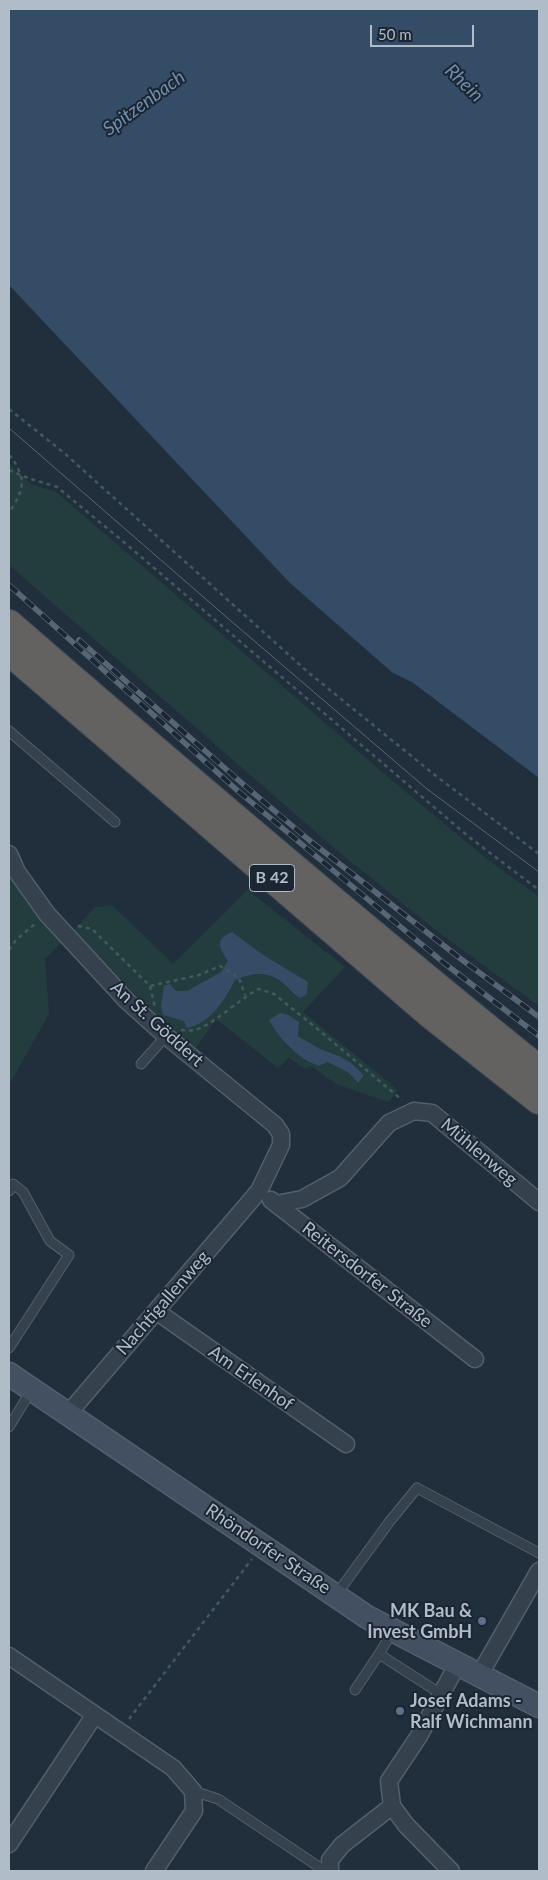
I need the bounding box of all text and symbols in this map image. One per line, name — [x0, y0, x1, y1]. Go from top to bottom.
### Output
scale bar — [373, 15, 477, 47]
text: 50 m — [378, 25, 412, 43]
water label: Rhein — [440, 59, 488, 107]
water label: Spitzenbach — [98, 66, 190, 140]
road number: B 42 — [250, 864, 294, 891]
street label: An St. Göddert — [106, 977, 208, 1071]
street label: Mühlenweg — [436, 1114, 522, 1190]
street label: Reitersdorfer Straße — [298, 1217, 436, 1333]
street label: Nachtigallenweg — [112, 1246, 214, 1360]
street label: Am Erlenhof — [204, 1341, 298, 1415]
street label: Rhöndorfer Straße — [201, 1499, 335, 1599]
place label: MK Bau & Invest GmbH — [367, 1600, 472, 1642]
marker: MK Bau & Invest GmbH — [476, 1615, 488, 1627]
place label: Josef Adams - Ralf Wichmann — [410, 1690, 533, 1732]
marker: Josef Adams - Ralf Wichmann — [394, 1705, 406, 1717]

